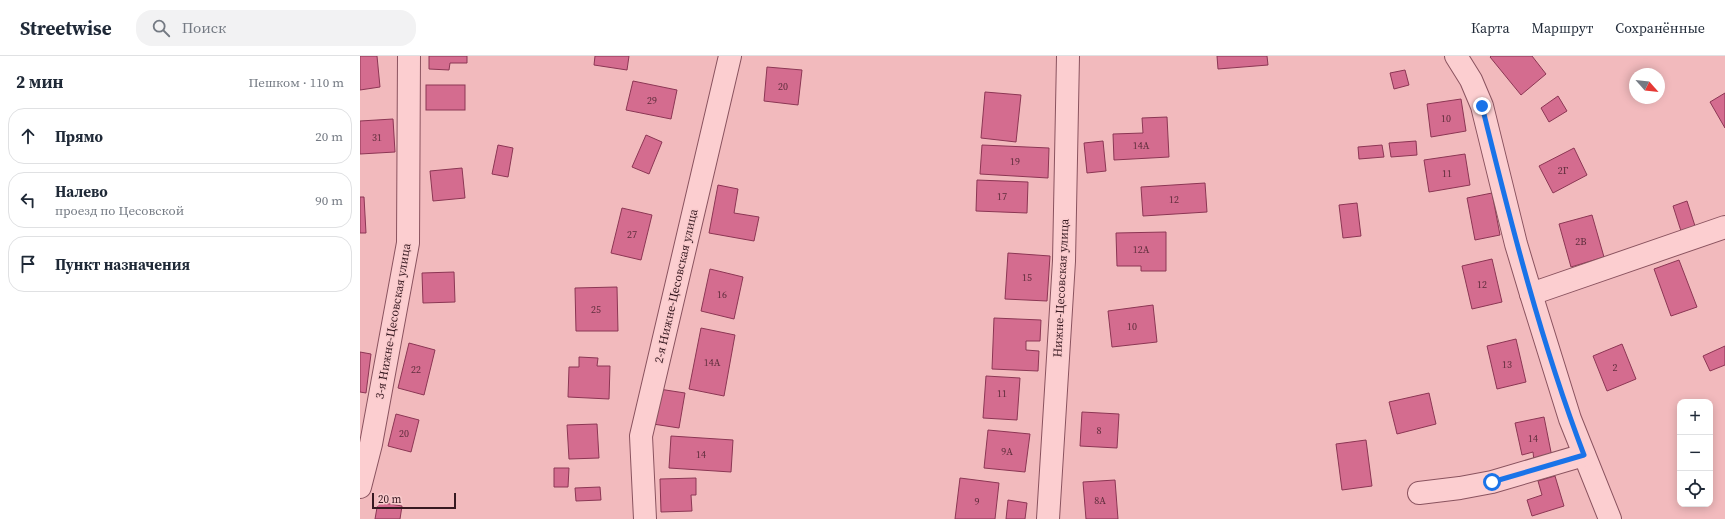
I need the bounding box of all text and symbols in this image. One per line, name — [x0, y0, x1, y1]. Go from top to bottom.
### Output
search box — [136, 10, 416, 46]
text: Streetwise — [20, 15, 112, 41]
icon: search — [150, 17, 172, 39]
text: Поиск — [182, 17, 226, 38]
text: Карта — [1471, 18, 1510, 38]
text: Маршрут — [1532, 18, 1593, 38]
text: Сохранённые — [1615, 18, 1705, 38]
north arrow — [1629, 68, 1665, 104]
text: 2 мин — [16, 70, 64, 94]
text: Пешком · 110 m — [249, 74, 344, 91]
house number: 20 — [778, 80, 788, 93]
house number: 29 — [647, 94, 657, 107]
route end — [1473, 97, 1491, 115]
house number: 10 — [1441, 112, 1451, 125]
icon: ahead — [17, 125, 39, 147]
text: Прямо — [55, 126, 103, 147]
text: 20 m — [315, 128, 343, 145]
house number: 31 — [372, 131, 382, 144]
house number: 14А — [1133, 139, 1150, 152]
house number: 19 — [1010, 155, 1020, 168]
house number: 2Г — [1558, 164, 1569, 177]
house number: 11 — [1442, 167, 1452, 180]
text: Налево — [55, 181, 108, 202]
icon: left — [17, 189, 39, 211]
house number: 17 — [997, 190, 1007, 203]
text: 90 m — [315, 192, 343, 209]
house number: 12 — [1169, 193, 1179, 206]
text: проезд по Цесовской — [55, 202, 184, 219]
street label: 2-я Нижне-Цесовская улица — [650, 206, 702, 365]
street label: Нижне-Цесовская улица — [1049, 217, 1073, 358]
house number: 27 — [627, 228, 637, 241]
house number: 2В — [1575, 235, 1587, 248]
street label: 3-я Нижне-Цесовская улица — [371, 241, 415, 400]
house number: 12А — [1133, 243, 1150, 256]
icon: arrive — [17, 253, 39, 275]
text: Пункт назначения — [55, 254, 190, 275]
house number: 15 — [1022, 271, 1032, 284]
house number: 12 — [1477, 278, 1487, 291]
house number: 16 — [717, 288, 727, 301]
house number: 25 — [591, 303, 601, 316]
house number: 10 — [1127, 320, 1137, 333]
house number: 14А — [704, 356, 721, 369]
house number: 13 — [1502, 358, 1512, 371]
house number: 2 — [1613, 361, 1618, 374]
house number: 22 — [411, 363, 421, 376]
house number: 11 — [997, 387, 1007, 400]
map controls — [1677, 399, 1713, 507]
button: + — [1677, 399, 1713, 435]
house number: 8 — [1097, 424, 1102, 437]
house number: 20 — [399, 427, 409, 440]
house number: 14 — [1528, 432, 1538, 445]
button: − — [1677, 435, 1713, 471]
house number: 9А — [1001, 445, 1013, 458]
house number: 14 — [696, 448, 706, 461]
button: locate — [1677, 471, 1713, 507]
route start — [1483, 473, 1501, 491]
scale bar — [372, 491, 456, 510]
text: 20 m — [378, 492, 401, 507]
house number: 8А — [1094, 494, 1106, 507]
house number: 9 — [975, 495, 980, 508]

